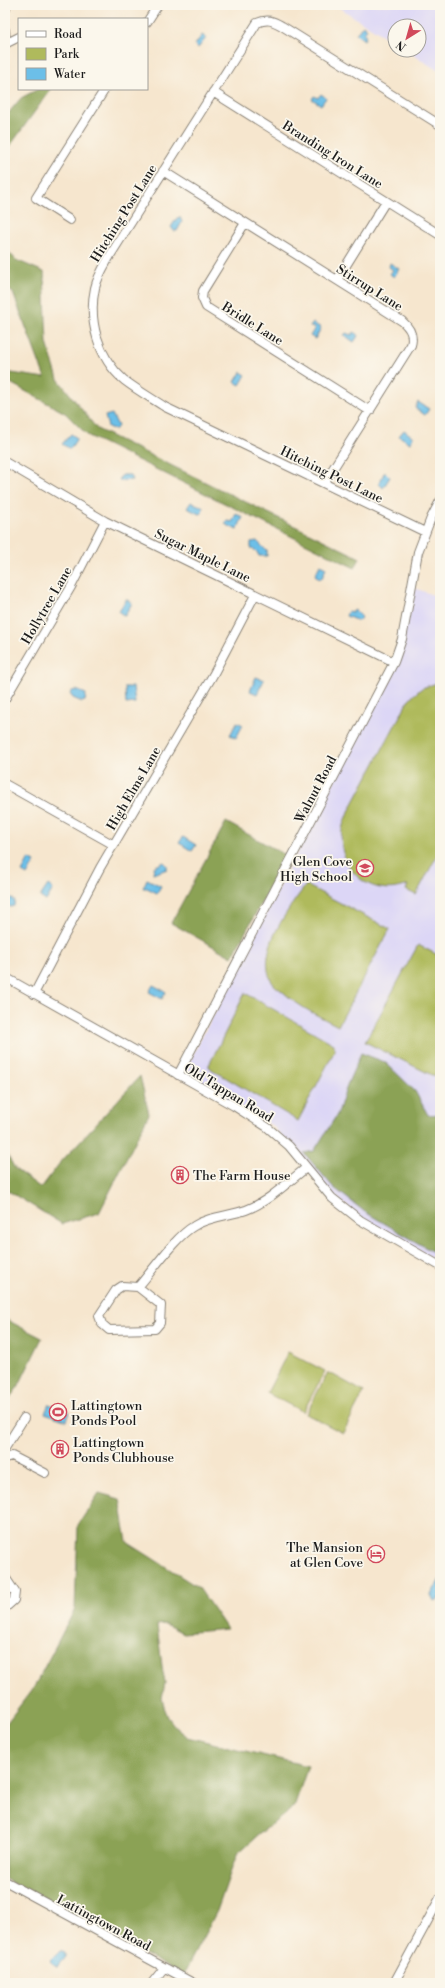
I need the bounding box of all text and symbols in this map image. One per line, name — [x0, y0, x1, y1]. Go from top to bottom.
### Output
legend — [18, 18, 148, 90]
north arrow — [387, 18, 427, 58]
text: Road — [54, 27, 82, 42]
text: N — [394, 37, 409, 53]
text: Park — [54, 47, 80, 62]
text: Water — [53, 67, 86, 82]
street label: Branding Iron Lane — [278, 117, 386, 192]
street label: Hitching Post Lane — [87, 161, 161, 265]
street label: Stirrup Lane — [333, 261, 406, 315]
street label: Bridle Lane — [218, 298, 286, 349]
street label: Hitching Post Lane — [277, 443, 386, 507]
street label: Sugar Maple Lane — [152, 526, 253, 586]
street label: Hollytree Lane — [18, 563, 76, 647]
street label: High Elms Lane — [103, 743, 164, 833]
street label: Walnut Road — [291, 753, 341, 827]
place label: Glen Cove High School — [280, 854, 352, 885]
school or university icon: Glen Cove High School — [355, 858, 375, 878]
street label: Old Tappan Road — [181, 1060, 277, 1126]
building icon: The Farm House — [170, 1165, 190, 1185]
place label: The Farm House — [193, 1168, 291, 1184]
place label: Lattingtown Ponds Pool — [71, 1398, 143, 1429]
sports icon: Lattingtown Ponds Pool — [48, 1402, 68, 1422]
place label: Lattingtown Ponds Clubhouse — [73, 1435, 175, 1466]
building icon: Lattingtown Ponds Clubhouse — [50, 1439, 70, 1459]
place label: The Mansion at Glen Cove — [286, 1540, 363, 1571]
hotel icon: The Mansion at Glen Cove — [366, 1544, 386, 1564]
street label: Lattingtown Road — [54, 1891, 154, 1955]

